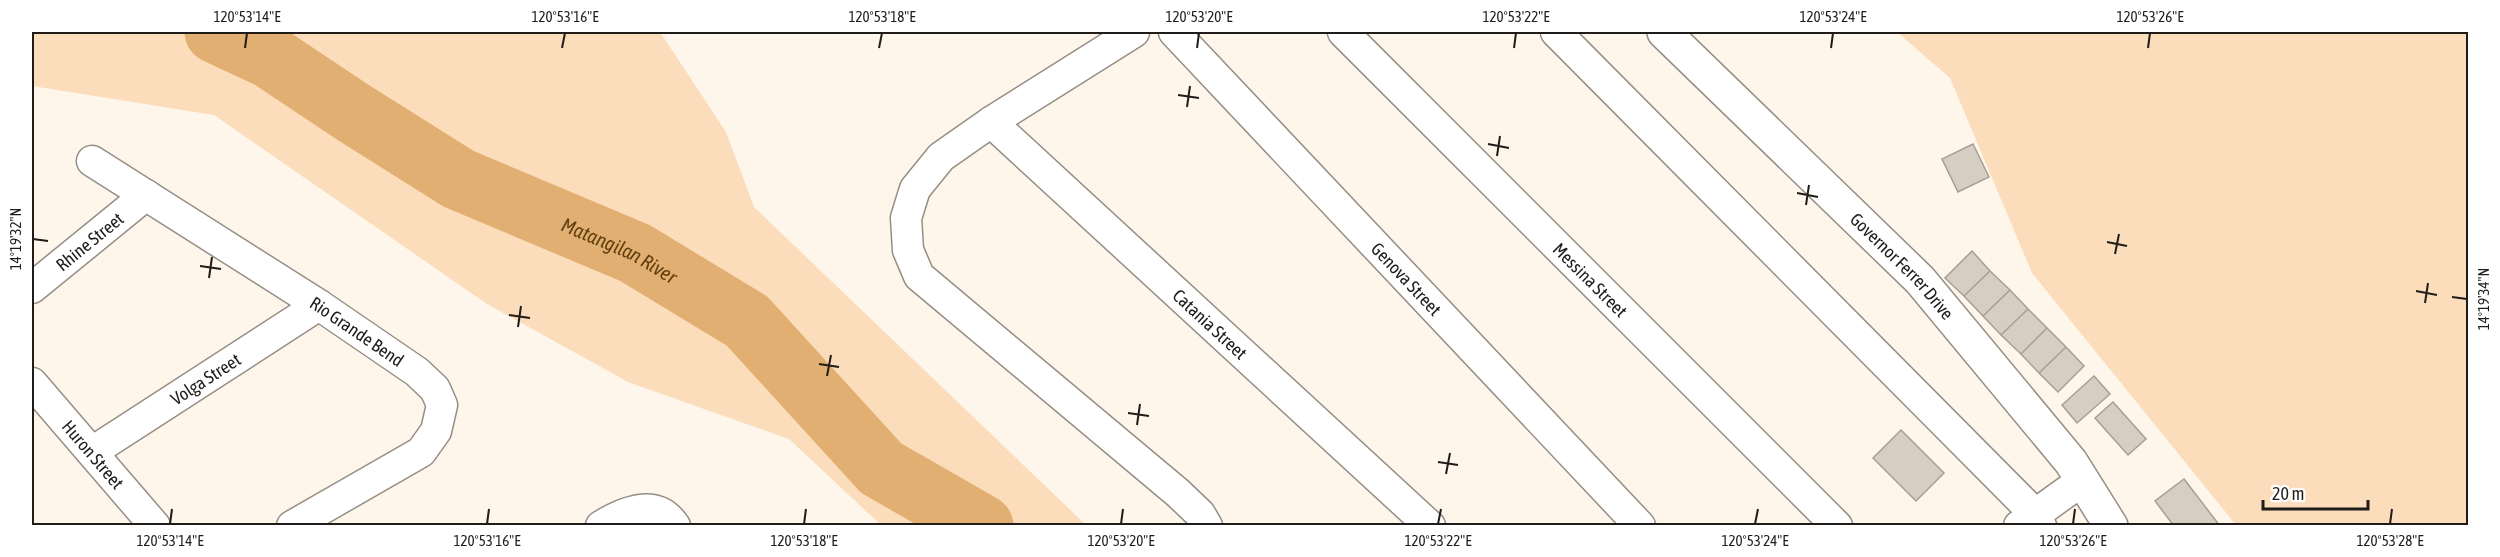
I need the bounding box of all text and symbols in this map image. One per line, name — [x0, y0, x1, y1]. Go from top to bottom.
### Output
text: 120°53'14"E — [213, 8, 281, 25]
text: 120°53'16"E — [531, 8, 599, 25]
text: 120°53'18"E — [848, 8, 916, 25]
text: 120°53'20"E — [1165, 8, 1233, 25]
text: 120°53'22"E — [1482, 8, 1550, 25]
text: 120°53'24"E — [1799, 8, 1867, 25]
text: 120°53'26"E — [2116, 8, 2184, 25]
text: 14°19'32"N — [7, 208, 24, 270]
street label: Rhine Street — [51, 208, 127, 275]
street label: Governor Ferrer Drive — [1846, 208, 1959, 323]
water label: Matangilan River — [558, 212, 682, 288]
street label: Genova Street — [1367, 238, 1446, 319]
street label: Messina Street — [1549, 238, 1632, 321]
text: 14°19'34"N — [2475, 268, 2492, 330]
street label: Catania Street — [1169, 284, 1252, 363]
street label: Rio Grande Bend — [306, 292, 408, 370]
street label: Volga Street — [166, 348, 244, 409]
street label: Huron Street — [58, 416, 129, 493]
scale bar — [2263, 473, 2368, 511]
text: 20 m — [2272, 483, 2304, 504]
text: 120°53'14"E — [136, 532, 204, 549]
text: 120°53'16"E — [453, 532, 521, 549]
text: 120°53'18"E — [770, 532, 838, 549]
text: 120°53'20"E — [1087, 532, 1155, 549]
text: 120°53'22"E — [1404, 532, 1472, 549]
text: 120°53'24"E — [1721, 532, 1789, 549]
text: 120°53'26"E — [2039, 532, 2107, 549]
text: 120°53'28"E — [2356, 532, 2424, 549]

